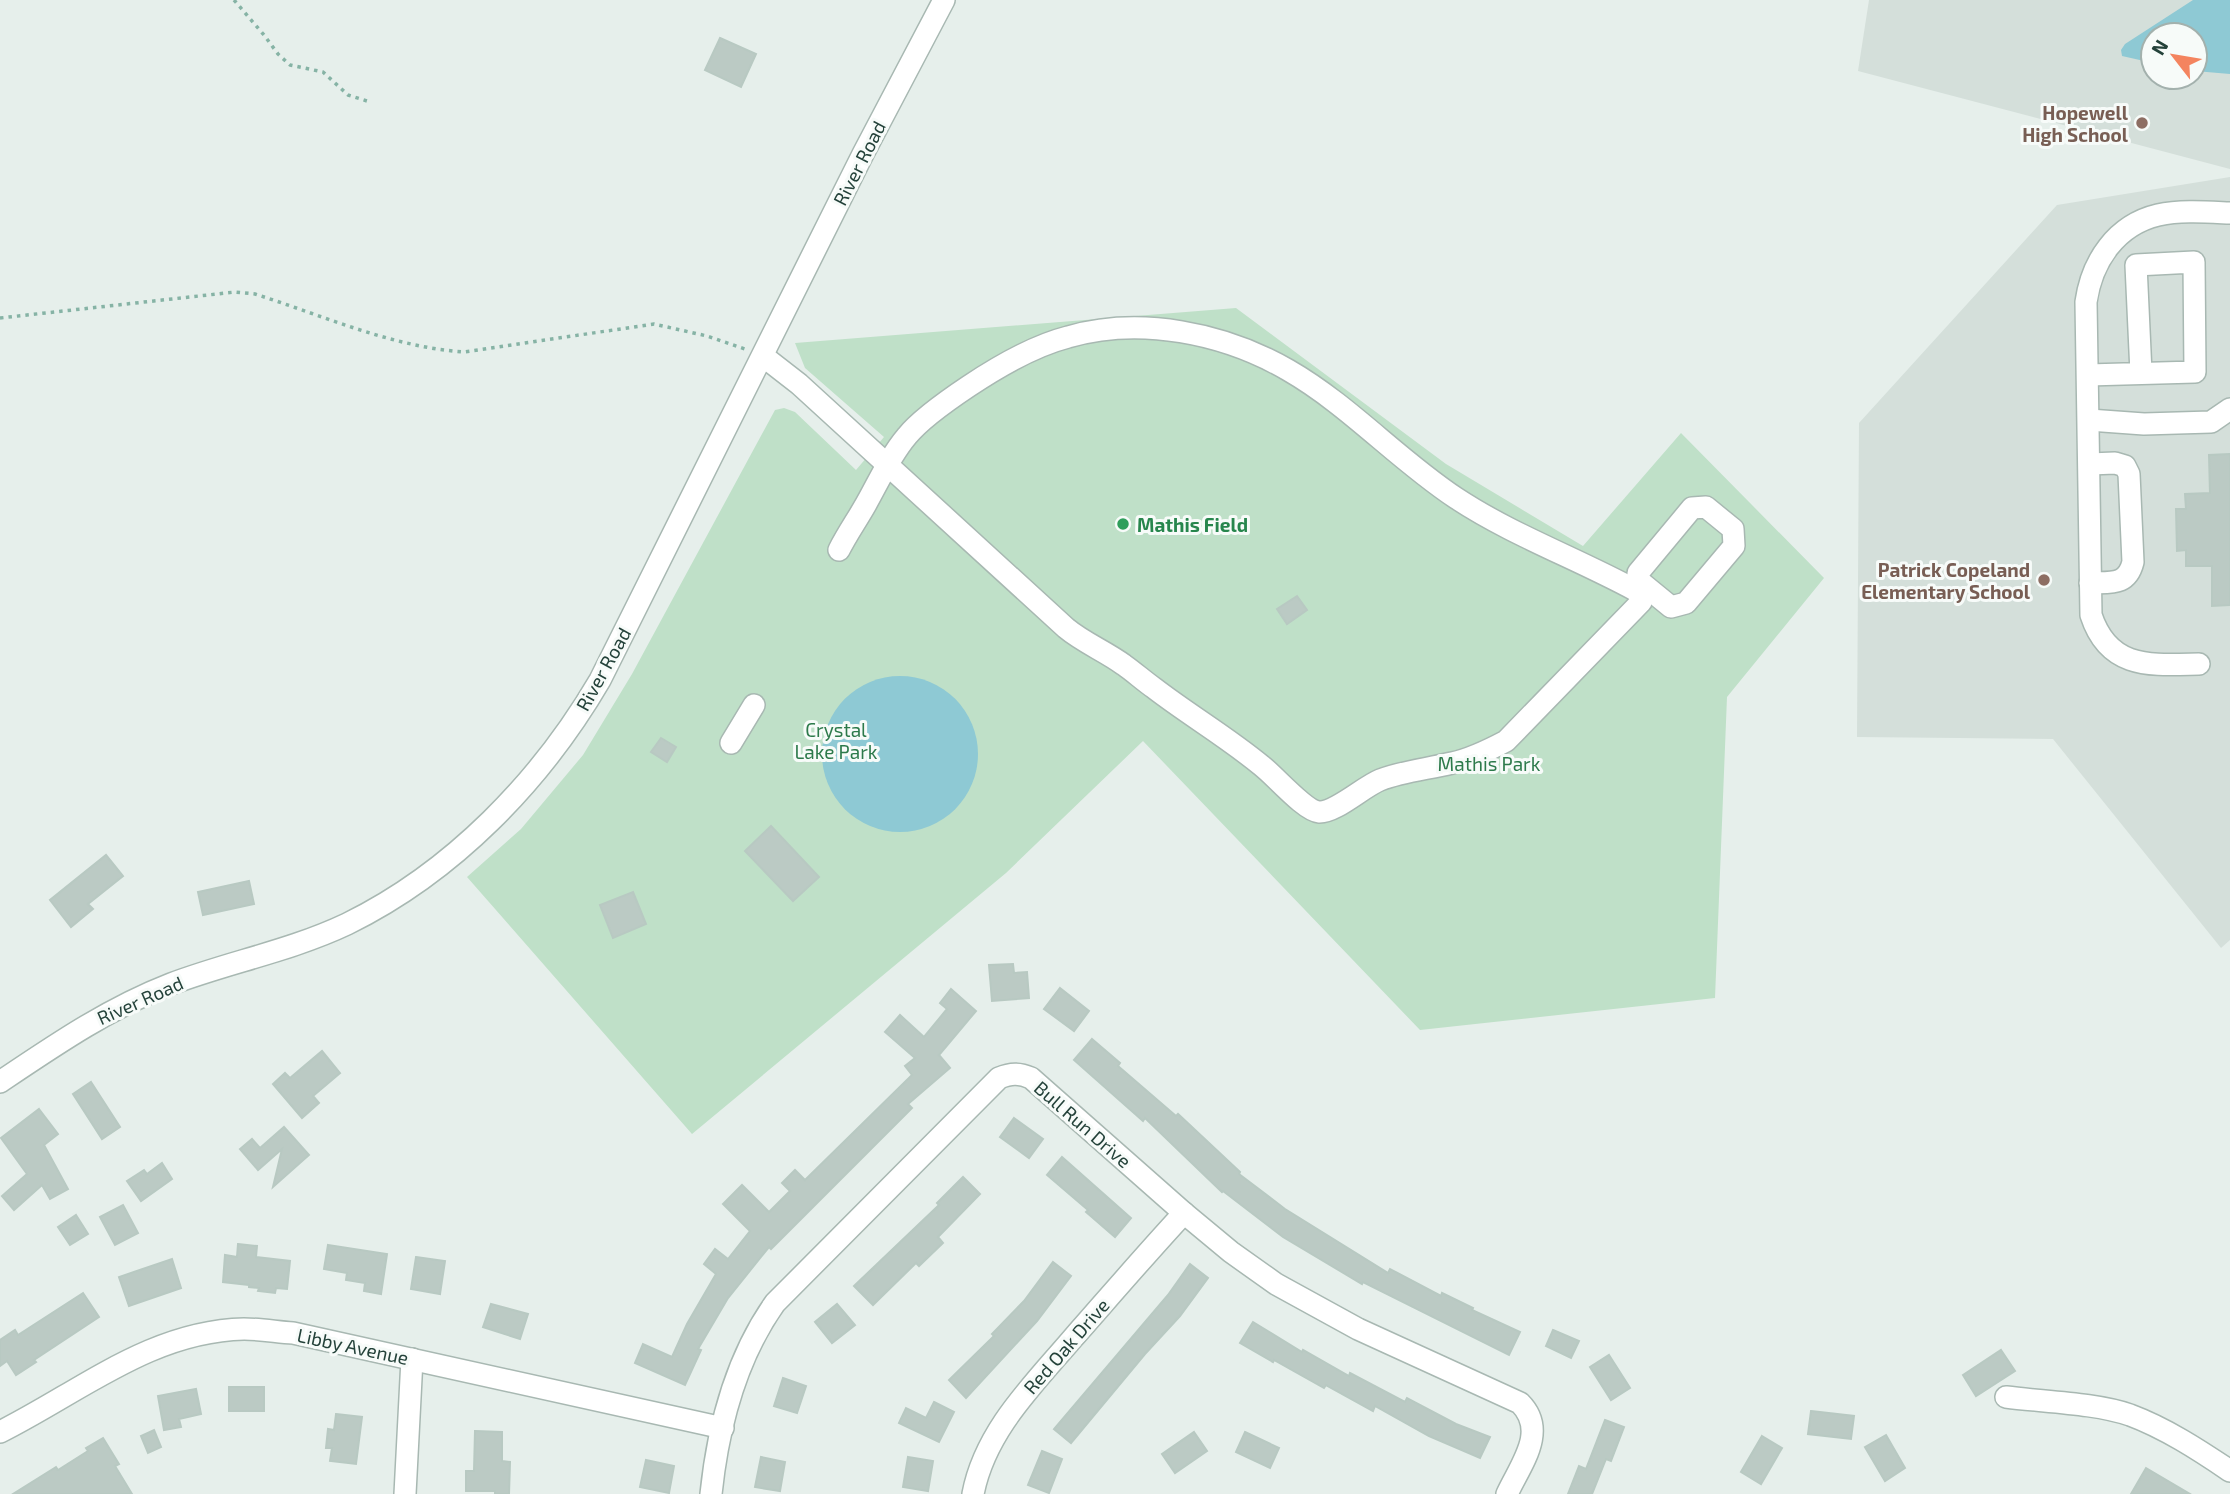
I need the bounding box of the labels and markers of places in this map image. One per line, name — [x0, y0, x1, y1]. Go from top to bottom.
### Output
place label: Hopewell High School — [2022, 101, 2129, 146]
marker: Hopewell High School — [2134, 115, 2150, 131]
place label: Mathis Field — [1137, 513, 1248, 536]
marker: Mathis Field — [1115, 516, 1131, 532]
place label: Patrick Copeland Elementary School — [1861, 558, 2031, 604]
marker: Patrick Copeland Elementary School — [2036, 572, 2052, 588]

